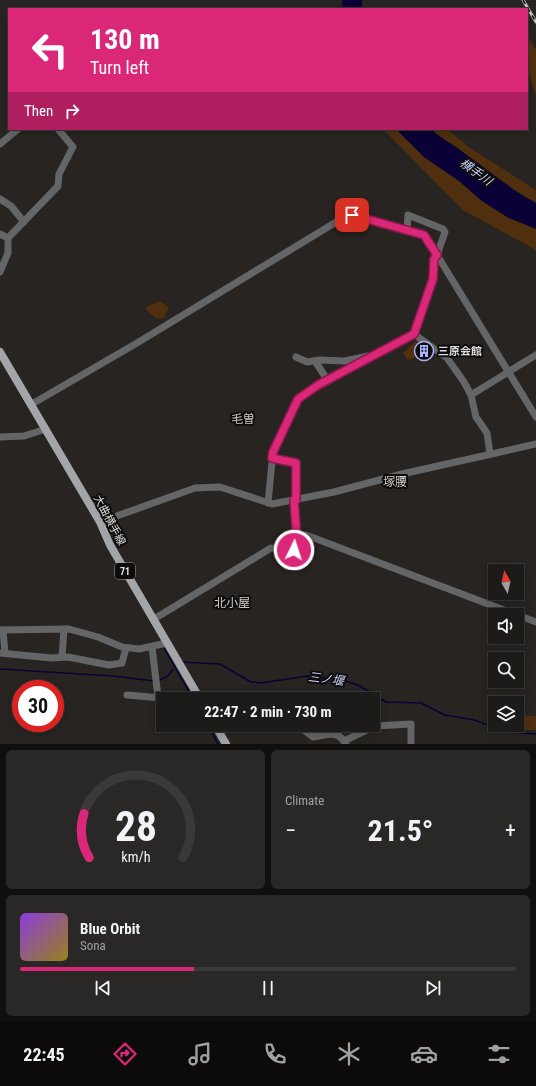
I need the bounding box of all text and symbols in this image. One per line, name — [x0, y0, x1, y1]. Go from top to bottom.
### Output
text: 130 m — [90, 23, 160, 56]
icon: left — [24, 24, 76, 76]
text: Turn left — [90, 57, 149, 78]
icon: right — [61, 100, 83, 122]
text: Then — [24, 102, 53, 120]
water label: 横手川 — [457, 156, 496, 189]
pin — [335, 198, 369, 232]
icon: arrive — [341, 204, 363, 226]
building icon: 三原会館 — [413, 340, 435, 362]
place label: 三原会館 — [438, 345, 482, 358]
district label: 毛曽 — [231, 412, 255, 426]
district label: 塚腰 — [383, 475, 407, 489]
street label: 大曲横手線 — [91, 493, 128, 548]
position arrow — [273, 529, 315, 571]
road number: 71 — [115, 563, 135, 579]
north arrow — [488, 564, 524, 600]
map controls — [488, 564, 524, 732]
district label: 北小屋 — [214, 596, 250, 610]
button: sound — [488, 608, 524, 644]
button: search — [488, 652, 524, 688]
water label: 三ノ堰 — [307, 670, 347, 688]
speed limit sign: 30 — [12, 680, 64, 732]
button: layers — [488, 696, 524, 732]
text: 22:47 · 2 min · 730 m — [204, 703, 332, 721]
text: Climate — [285, 793, 324, 808]
text: 28 — [114, 801, 157, 850]
text: 21.5° — [368, 813, 433, 848]
text: − — [285, 818, 296, 843]
text: + — [505, 818, 516, 843]
text: km/h — [121, 848, 150, 864]
text: Blue Orbit — [80, 920, 140, 938]
text: Sona — [80, 938, 106, 953]
icon: previous — [92, 977, 114, 999]
icon: pause — [257, 977, 279, 999]
icon: next — [422, 977, 444, 999]
icon: directions — [111, 1040, 139, 1068]
icon: music — [186, 1040, 214, 1068]
icon: phone — [261, 1040, 289, 1068]
icon: climate — [335, 1040, 363, 1068]
icon: car — [410, 1040, 438, 1068]
icon: filters — [485, 1040, 513, 1068]
text: 22:45 — [23, 1044, 65, 1065]

